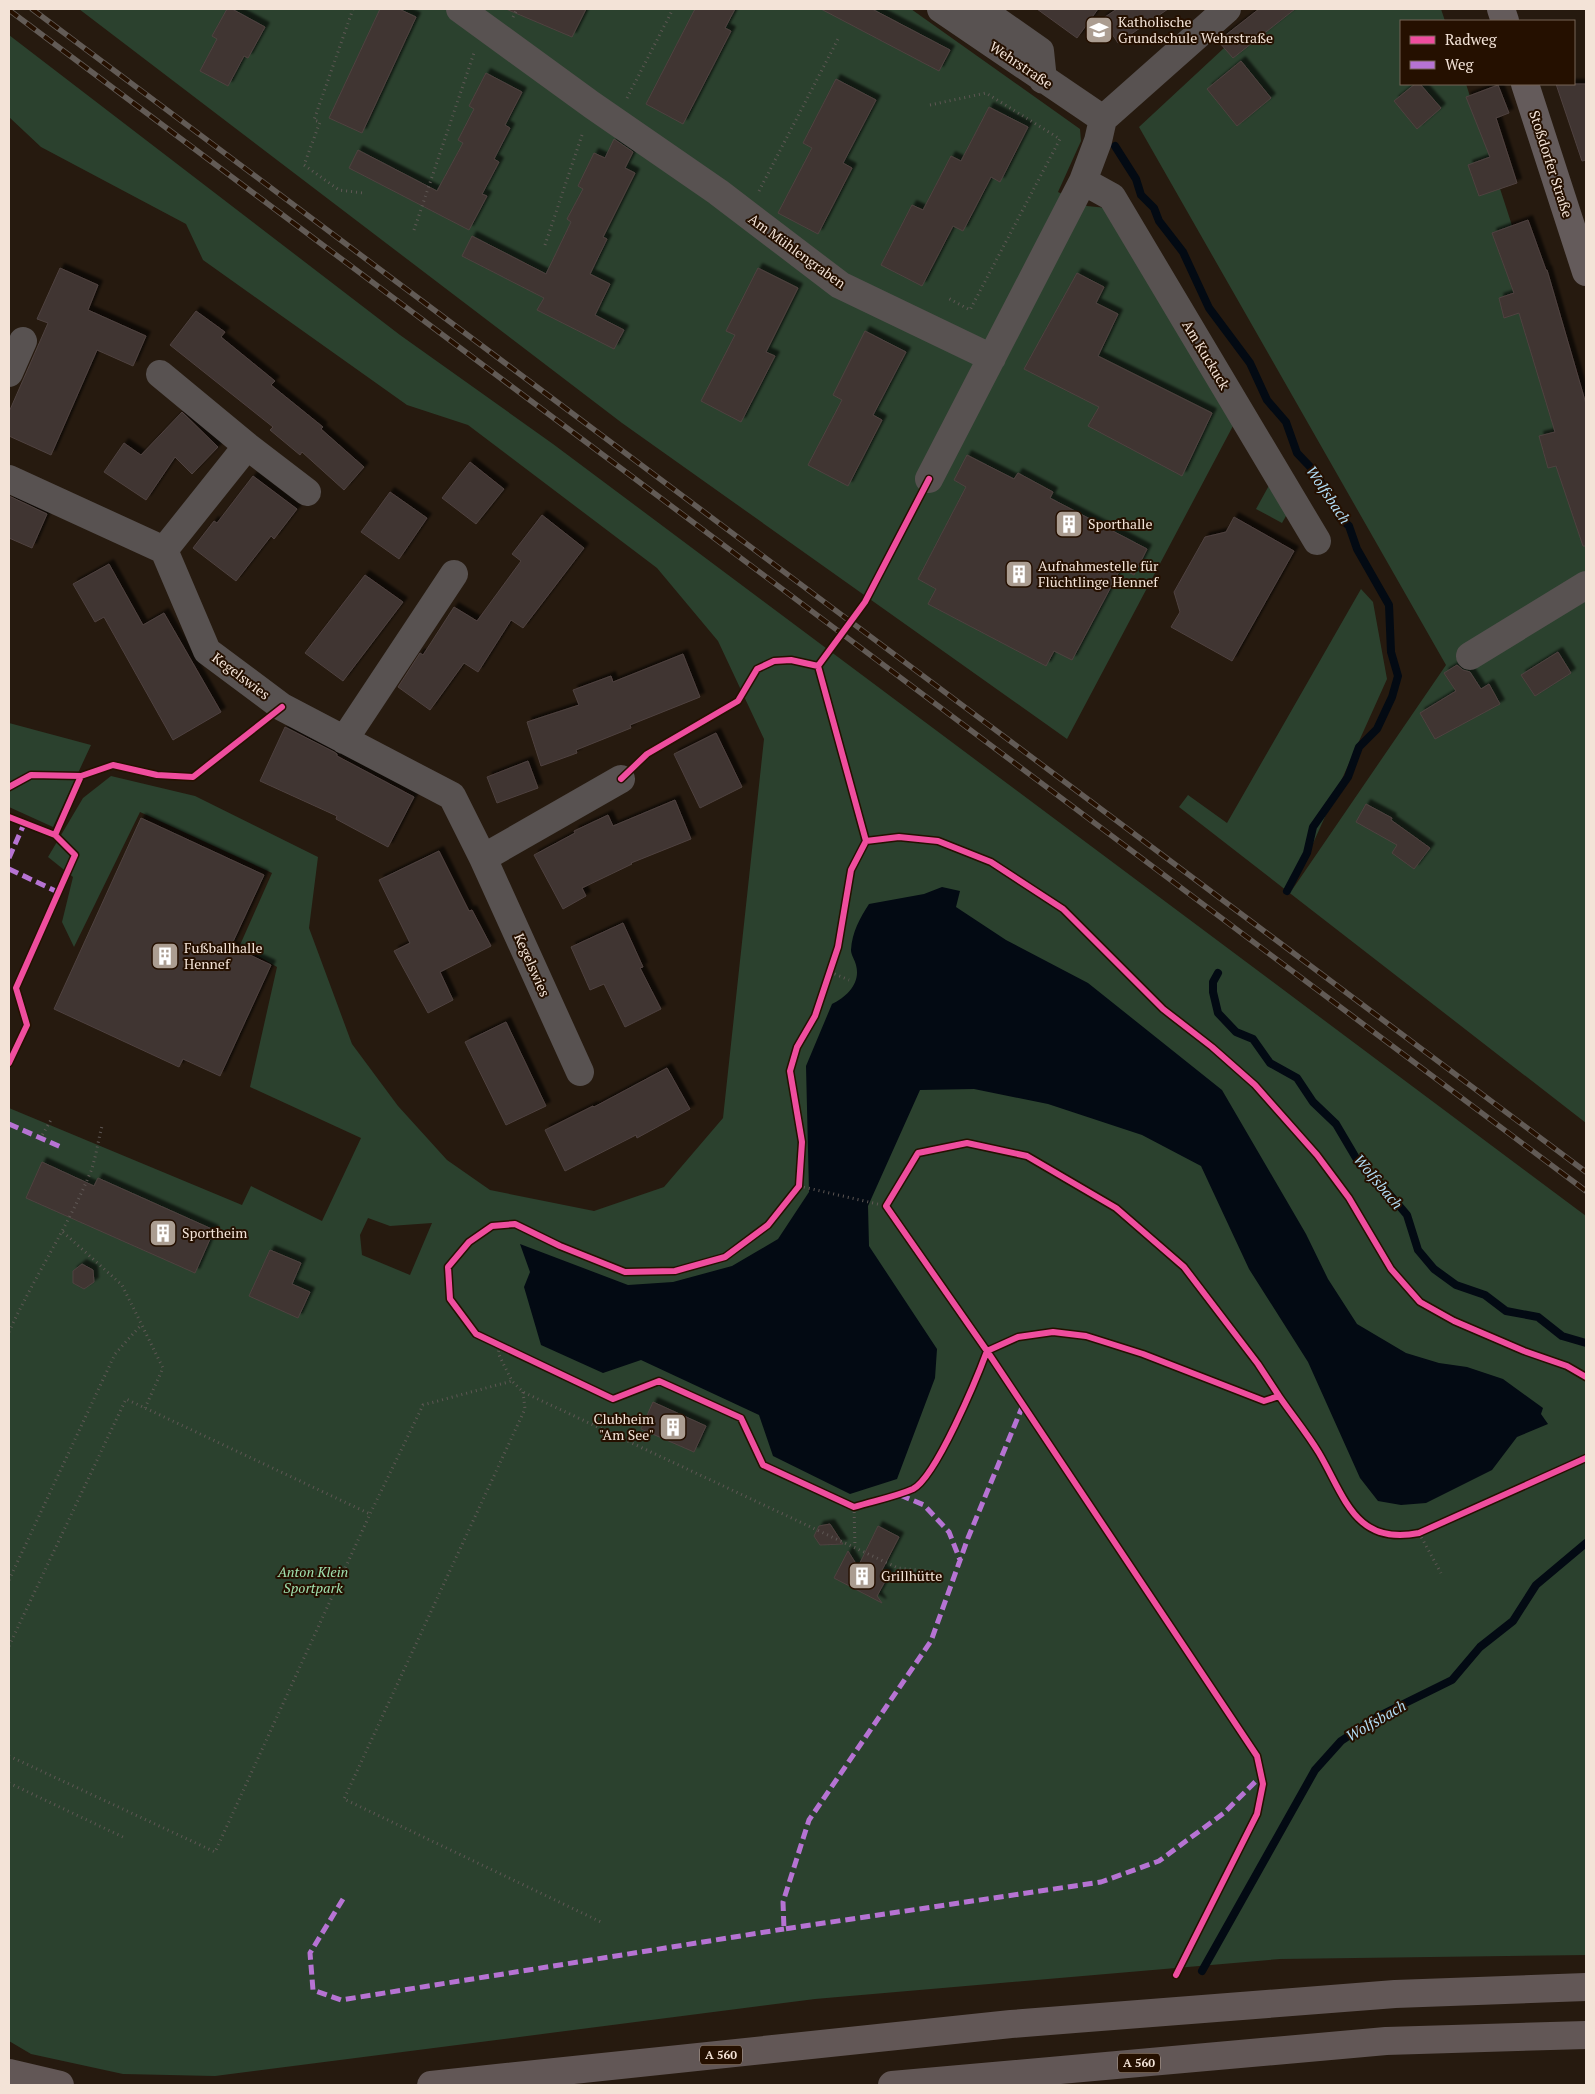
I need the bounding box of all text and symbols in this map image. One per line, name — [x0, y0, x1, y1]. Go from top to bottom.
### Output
place label: Katholische Grundschule Wehrstraße — [1118, 12, 1273, 47]
school or university icon: Katholische Grundschule Wehrstraße — [1084, 15, 1114, 45]
legend — [1400, 20, 1575, 85]
text: Radweg — [1445, 29, 1498, 49]
street label: Wehrstraße — [986, 36, 1057, 93]
text: Weg — [1445, 54, 1475, 74]
street label: Stoßdorfer Straße — [1525, 108, 1578, 220]
street label: Am Mühlengraben — [745, 209, 850, 293]
street label: Am Kuckuck — [1178, 317, 1235, 394]
water label: Wolfsbach — [1302, 461, 1356, 528]
building icon: Sporthalle — [1054, 509, 1084, 539]
place label: Sporthalle — [1088, 514, 1153, 533]
place label: Aufnahmestelle für Flüchtlinge Hennef — [1038, 556, 1159, 591]
building icon: Aufnahmestelle für Flüchtlinge Hennef — [1004, 559, 1034, 589]
street label: Kegelswies — [209, 648, 274, 704]
street label: Kegelswies — [510, 930, 555, 1000]
place label: Fußballhalle Hennef — [184, 938, 262, 973]
building icon: Fußballhalle Hennef — [150, 941, 180, 971]
water label: Wolfsbach — [1350, 1150, 1408, 1213]
building icon: Sportheim — [148, 1218, 178, 1248]
place label: Sportheim — [182, 1223, 247, 1242]
place label: Clubheim "Am See" — [594, 1409, 654, 1444]
building icon: Clubheim "Am See" — [658, 1412, 688, 1442]
building icon: Grillhütte — [847, 1561, 877, 1591]
park label: Anton Klein Sportpark — [277, 1562, 348, 1597]
place label: Grillhütte — [881, 1566, 942, 1585]
water label: Wolfsbach — [1342, 1695, 1409, 1745]
road number: A 560 — [700, 2046, 742, 2064]
road number: A 560 — [1118, 2054, 1160, 2072]

